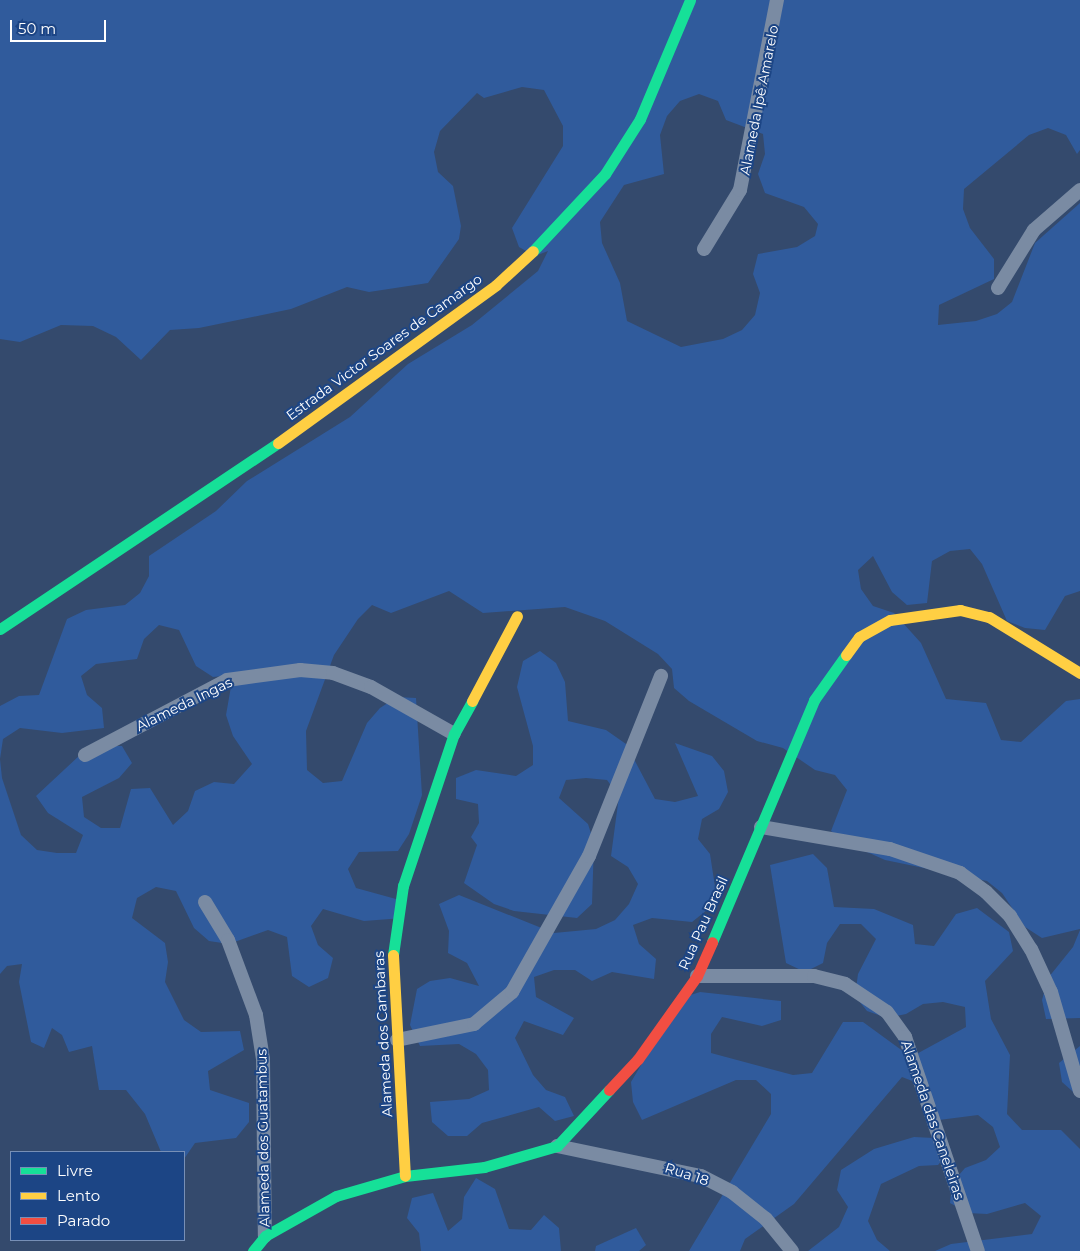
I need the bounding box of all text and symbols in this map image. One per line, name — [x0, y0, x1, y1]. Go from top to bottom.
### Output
scale bar — [12, 10, 109, 42]
text: 50 m — [18, 19, 56, 38]
street label: Alameda Ipê Amarelo — [736, 24, 782, 176]
street label: Estrada Victor Soares de Camargo — [283, 270, 485, 424]
street label: Alameda Ingas — [133, 673, 235, 735]
street label: Rua Pau Brasil — [675, 874, 731, 972]
street label: Alameda dos Cambaras — [370, 951, 396, 1117]
street label: Alameda das Caneleiras — [898, 1038, 968, 1202]
street label: Alameda dos Guatambus — [253, 1049, 273, 1227]
legend — [10, 1151, 185, 1241]
street label: Rua 18 — [663, 1159, 711, 1189]
text: Livre — [57, 1161, 93, 1180]
text: Lento — [57, 1186, 100, 1205]
text: Parado — [57, 1211, 110, 1230]

